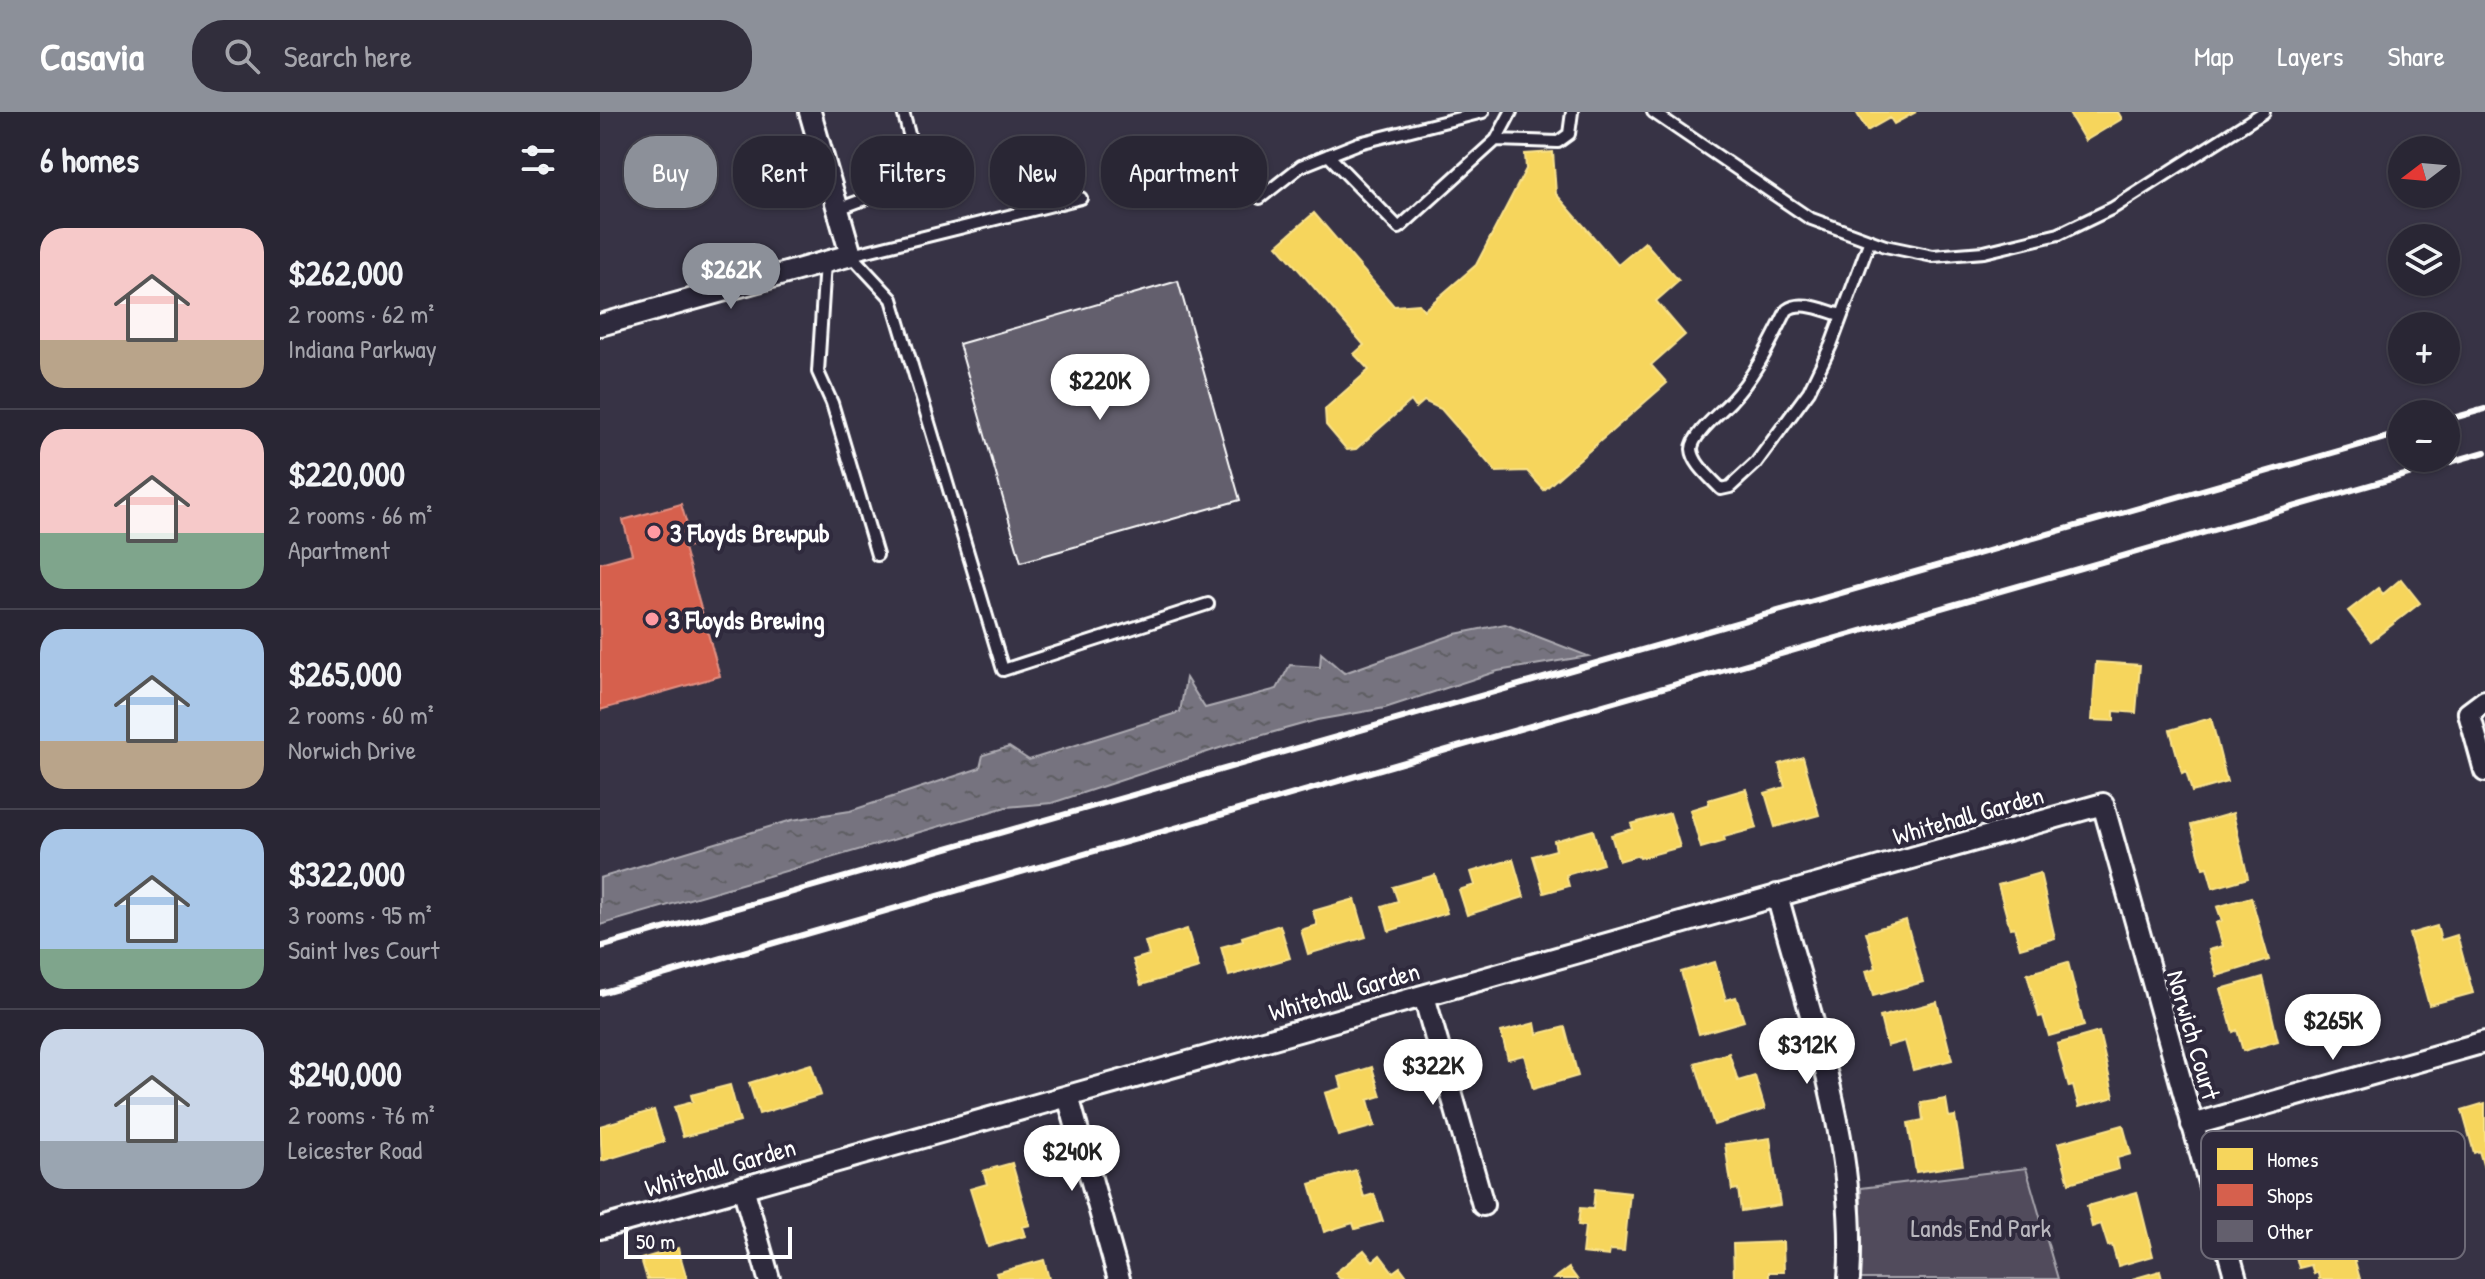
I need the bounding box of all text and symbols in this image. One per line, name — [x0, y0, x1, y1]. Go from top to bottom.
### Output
search box — [192, 20, 752, 92]
text: Casavia — [40, 30, 144, 82]
icon: search — [220, 34, 264, 78]
text: Search here — [284, 36, 412, 76]
text: Map — [2194, 37, 2234, 75]
text: Layers — [2278, 37, 2343, 75]
text: Share — [2387, 37, 2445, 75]
chip: Buy — [624, 136, 717, 208]
chip: Rent — [733, 136, 835, 208]
chip: Filters — [851, 136, 974, 208]
chip: New — [990, 136, 1085, 208]
chip: Apartment — [1101, 136, 1267, 208]
north arrow — [2388, 136, 2460, 208]
map controls — [2388, 136, 2460, 472]
text: 6 homes — [40, 137, 139, 183]
icon: filters — [516, 138, 560, 182]
button: layers — [2388, 224, 2460, 296]
pin: $262K — [675, 243, 787, 311]
text: $262,000 — [288, 250, 403, 296]
text: $262K — [700, 251, 762, 286]
icon: home — [104, 260, 200, 356]
text: 2 rooms · 62 m² — [288, 296, 434, 331]
button: + — [2388, 312, 2460, 384]
text: Indiana Parkway — [288, 331, 437, 366]
pin: $220K — [1044, 354, 1156, 422]
text: $220K — [1069, 362, 1131, 397]
button: − — [2388, 400, 2460, 472]
text: $220,000 — [288, 451, 405, 497]
icon: home — [104, 461, 200, 557]
text: 2 rooms · 66 m² — [288, 497, 432, 532]
place label: 3 Floyds Brewpub — [670, 515, 830, 551]
marker: 3 Floyds Brewpub — [645, 523, 663, 541]
text: Apartment — [288, 532, 390, 567]
place label: 3 Floyds Brewing — [668, 602, 825, 638]
marker: 3 Floyds Brewing — [643, 610, 661, 628]
text: $265,000 — [288, 651, 402, 697]
icon: home — [104, 661, 200, 757]
text: 2 rooms · 60 m² — [288, 697, 434, 732]
text: Norwich Drive — [288, 732, 416, 767]
street label: Whitehall Garden — [1889, 777, 2047, 853]
text: $322,000 — [288, 851, 405, 897]
icon: home — [104, 861, 200, 957]
text: 3 rooms · 95 m² — [288, 897, 432, 932]
text: Saint Ives Court — [288, 932, 440, 967]
street label: Whitehall Garden — [1265, 953, 1423, 1029]
street label: Norwich Court — [2159, 966, 2229, 1105]
pin: $265K — [2277, 994, 2389, 1062]
text: $265K — [2303, 1002, 2363, 1037]
pin: $312K — [1751, 1018, 1863, 1086]
text: $312K — [1777, 1026, 1837, 1061]
pin: $322K — [1377, 1039, 1489, 1107]
text: $322K — [1402, 1047, 1464, 1082]
text: $240,000 — [288, 1051, 402, 1097]
icon: home — [104, 1061, 200, 1157]
text: 2 rooms · 76 m² — [288, 1097, 435, 1132]
pin: $240K — [1016, 1125, 1128, 1193]
street label: Whitehall Garden — [641, 1129, 799, 1205]
legend — [2201, 1131, 2465, 1259]
text: Leicester Road — [288, 1132, 422, 1167]
text: $240K — [1042, 1133, 1102, 1168]
text: Homes — [2267, 1144, 2318, 1174]
text: Shops — [2267, 1180, 2313, 1210]
park label: Lands End Park — [1911, 1210, 2052, 1245]
text: Other — [2267, 1216, 2314, 1246]
scale bar — [624, 1223, 792, 1259]
text: 50 m — [636, 1226, 675, 1256]

